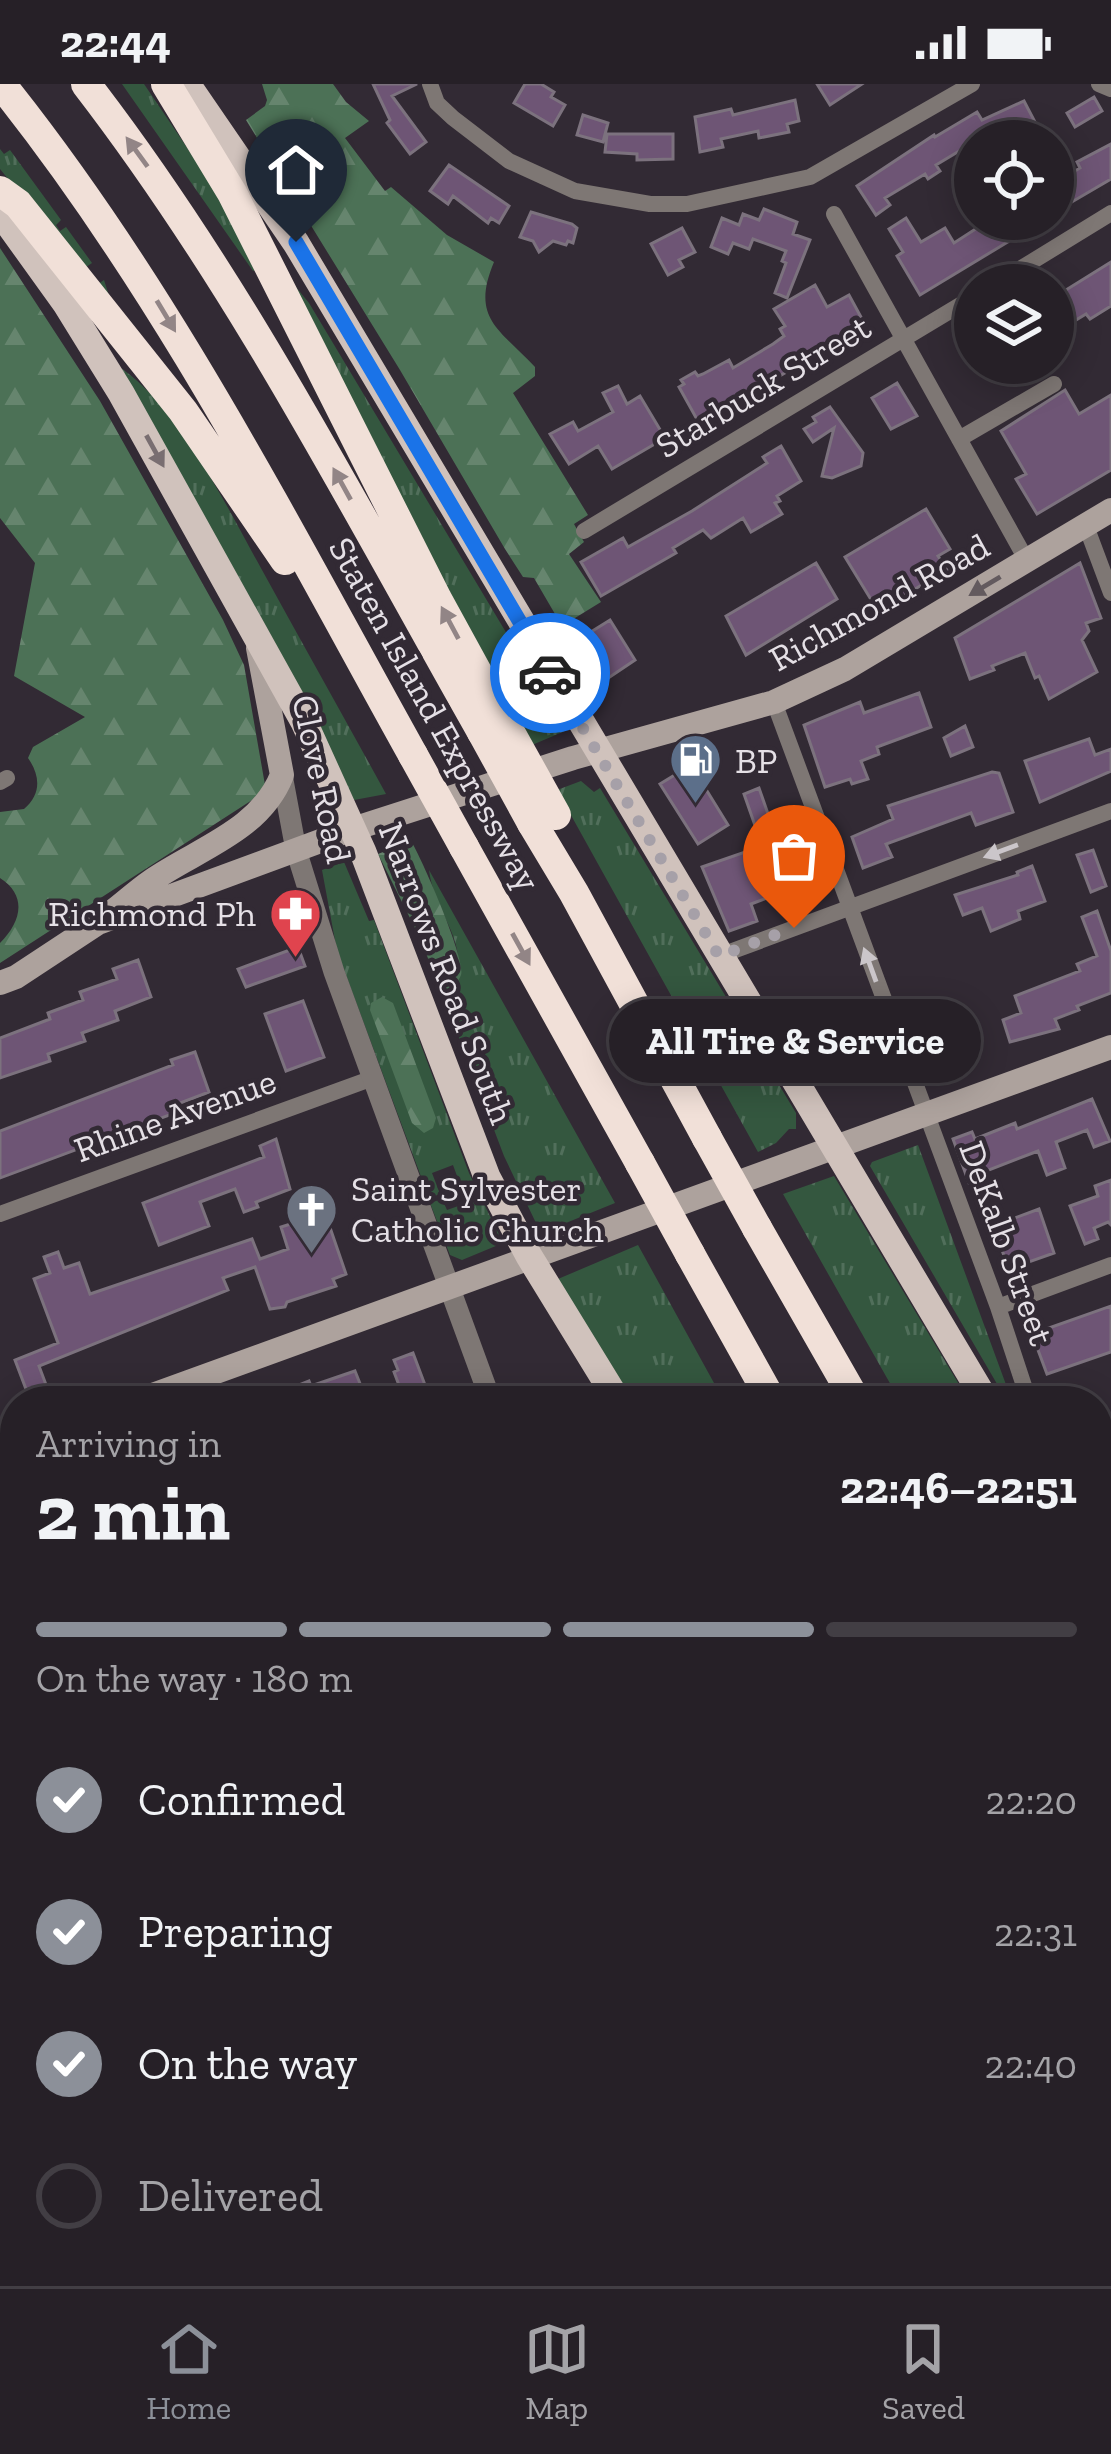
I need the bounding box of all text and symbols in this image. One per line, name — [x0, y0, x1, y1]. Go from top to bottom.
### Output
text: 22:44 — [60, 15, 171, 69]
pin — [245, 119, 347, 242]
map controls — [954, 120, 1074, 384]
button: locate — [954, 120, 1074, 240]
one-way arrow — [126, 136, 150, 168]
icon: home — [263, 137, 329, 203]
button: layers — [954, 264, 1074, 384]
one-way arrow — [155, 299, 176, 333]
street label: Starbuck Street — [648, 305, 879, 467]
one-way arrow — [144, 434, 165, 468]
one-way arrow — [332, 467, 353, 501]
street label: Richmond Road — [762, 524, 997, 680]
street label: Staten Island Expressway — [320, 530, 550, 899]
one-way arrow — [969, 574, 1002, 595]
one-way arrow — [440, 605, 461, 640]
courier — [490, 613, 610, 733]
icon: car — [517, 640, 583, 706]
street label: Clove Road — [283, 691, 361, 867]
fuel station icon: BP — [668, 732, 724, 806]
place label: BP — [735, 739, 777, 782]
pin — [743, 805, 845, 928]
street label: Narrows Road South — [370, 816, 524, 1130]
icon: bag — [761, 823, 827, 889]
one-way arrow — [983, 843, 1019, 862]
pharmacy icon: Richmond Ph — [267, 885, 323, 959]
place label: Richmond Ph — [48, 892, 256, 935]
one-way arrow — [510, 932, 531, 967]
one-way arrow — [860, 946, 878, 982]
callout: All Tire & Service — [608, 1000, 980, 1084]
text: All Tire & Service — [646, 1017, 944, 1064]
street label: Rhine Avenue — [68, 1059, 282, 1171]
street label: DeKalb Street — [950, 1135, 1064, 1352]
place label: Saint Sylvester Catholic Church — [351, 1167, 604, 1251]
church icon: Saint Sylvester Catholic Church — [284, 1181, 340, 1255]
text: Arriving in — [36, 1420, 221, 1467]
text: 22:46–22:51 — [840, 1461, 1077, 1515]
text: 2 min — [36, 1465, 230, 1559]
text: On the way · 180 m — [36, 1655, 352, 1702]
icon: check — [36, 1767, 102, 1833]
text: Confirmed — [138, 1773, 345, 1827]
text: 22:20 — [986, 1777, 1077, 1824]
icon: check — [36, 1899, 102, 1965]
text: Preparing — [138, 1905, 332, 1959]
text: 22:31 — [994, 1909, 1077, 1956]
icon: check — [36, 2031, 102, 2097]
text: On the way — [138, 2037, 357, 2091]
text: 22:40 — [985, 2041, 1077, 2088]
text: Delivered — [138, 2169, 323, 2223]
tab: Home — [146, 2316, 231, 2427]
tab: Map — [524, 2316, 590, 2427]
tab: Saved — [882, 2316, 965, 2427]

